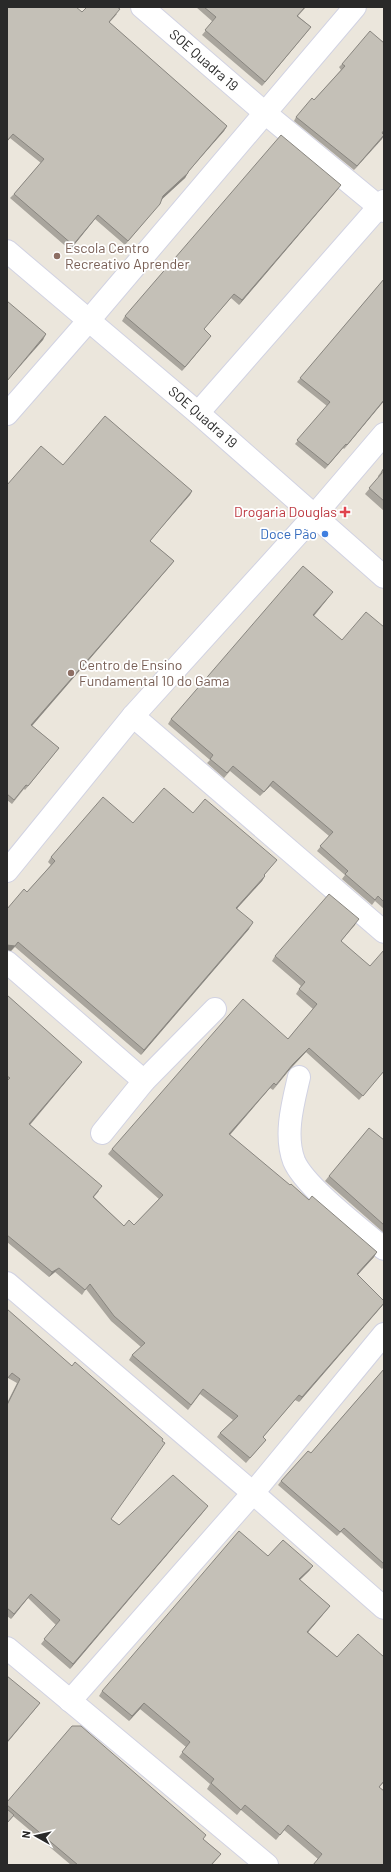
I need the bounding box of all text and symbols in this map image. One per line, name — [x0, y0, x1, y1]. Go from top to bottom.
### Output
street label: SOE Quadra 19 — [166, 25, 242, 94]
place label: Escola Centro Recreativo Aprender — [65, 239, 190, 272]
marker: Escola Centro Recreativo Aprender — [52, 251, 62, 261]
street label: SOE Quadra 19 — [165, 382, 241, 451]
place label: Drogaria Douglas — [234, 503, 337, 520]
marker: Drogaria Douglas — [340, 507, 350, 517]
place label: Doce Pão — [260, 525, 317, 542]
marker: Doce Pão — [320, 529, 330, 539]
place label: Centro de Ensino Fundamental 10 do Gama — [79, 656, 229, 689]
marker: Centro de Ensino Fundamental 10 do Gama — [66, 668, 76, 678]
north arrow — [16, 1816, 56, 1856]
text: N — [19, 1830, 33, 1839]

